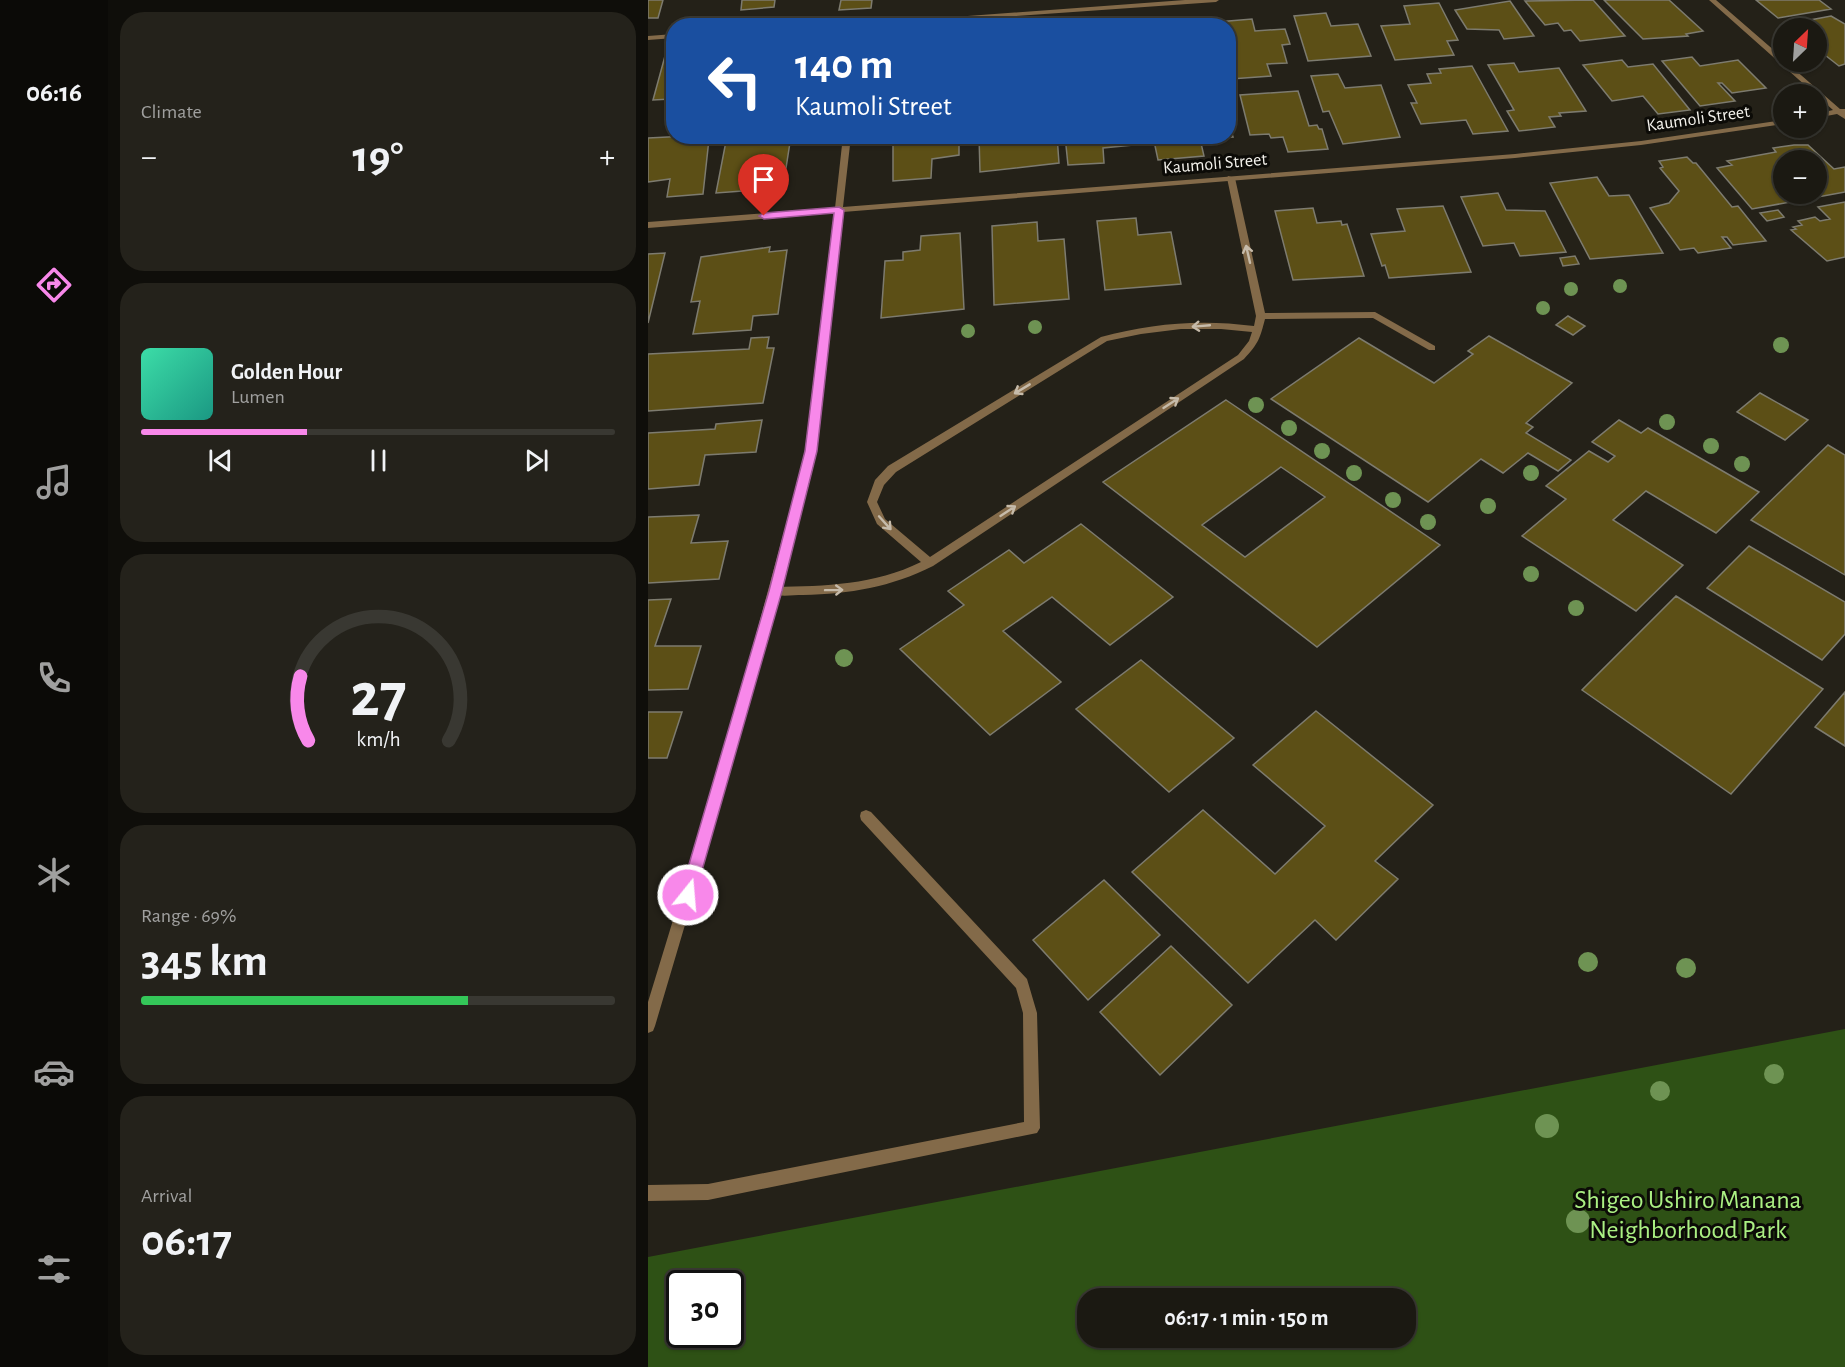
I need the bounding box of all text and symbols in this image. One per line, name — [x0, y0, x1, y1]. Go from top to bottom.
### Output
north arrow — [1773, 18, 1827, 72]
map controls — [1773, 18, 1827, 204]
icon: left — [696, 42, 774, 120]
text: 140 m — [795, 44, 893, 86]
text: 06:16 — [26, 79, 82, 106]
button: + — [1773, 84, 1827, 138]
text: Kaumoli Street — [795, 93, 952, 120]
text: Climate — [141, 102, 202, 122]
street label: Kaumoli Street — [1645, 103, 1751, 135]
text: 19° — [352, 135, 404, 180]
text: − — [141, 141, 157, 174]
text: + — [599, 141, 615, 174]
street label: Kaumoli Street — [1162, 150, 1268, 178]
button: − — [1773, 150, 1827, 204]
pin — [738, 154, 789, 216]
icon: arrive — [747, 163, 780, 196]
one-way arrow — [1241, 244, 1253, 263]
icon: directions — [33, 264, 75, 306]
one-way arrow — [1192, 321, 1212, 332]
text: Golden Hour — [231, 361, 342, 383]
one-way arrow — [1014, 384, 1031, 396]
text: Lumen — [231, 387, 285, 407]
one-way arrow — [1162, 397, 1178, 409]
icon: previous — [204, 444, 237, 477]
icon: pause — [362, 444, 395, 477]
icon: next — [520, 444, 553, 477]
icon: music — [33, 461, 75, 503]
one-way arrow — [999, 504, 1016, 516]
one-way arrow — [878, 515, 892, 530]
one-way arrow — [823, 584, 843, 596]
icon: phone — [33, 657, 75, 699]
text: 27 — [350, 665, 406, 727]
text: km/h — [356, 729, 400, 750]
icon: climate — [33, 854, 75, 896]
position arrow — [656, 863, 720, 927]
text: Range · 69% — [141, 906, 236, 926]
text: 345 km — [141, 939, 268, 984]
icon: car — [33, 1051, 75, 1093]
text: Arrival — [141, 1186, 192, 1206]
park label: Shigeo Ushiro Manana Neighborhood Park — [1574, 1187, 1802, 1243]
text: 06:17 — [141, 1219, 232, 1264]
icon: filters — [33, 1248, 75, 1290]
speed limit sign: 30 — [666, 1270, 744, 1348]
text: 06:17 · 1 min · 150 m — [1164, 1307, 1329, 1329]

